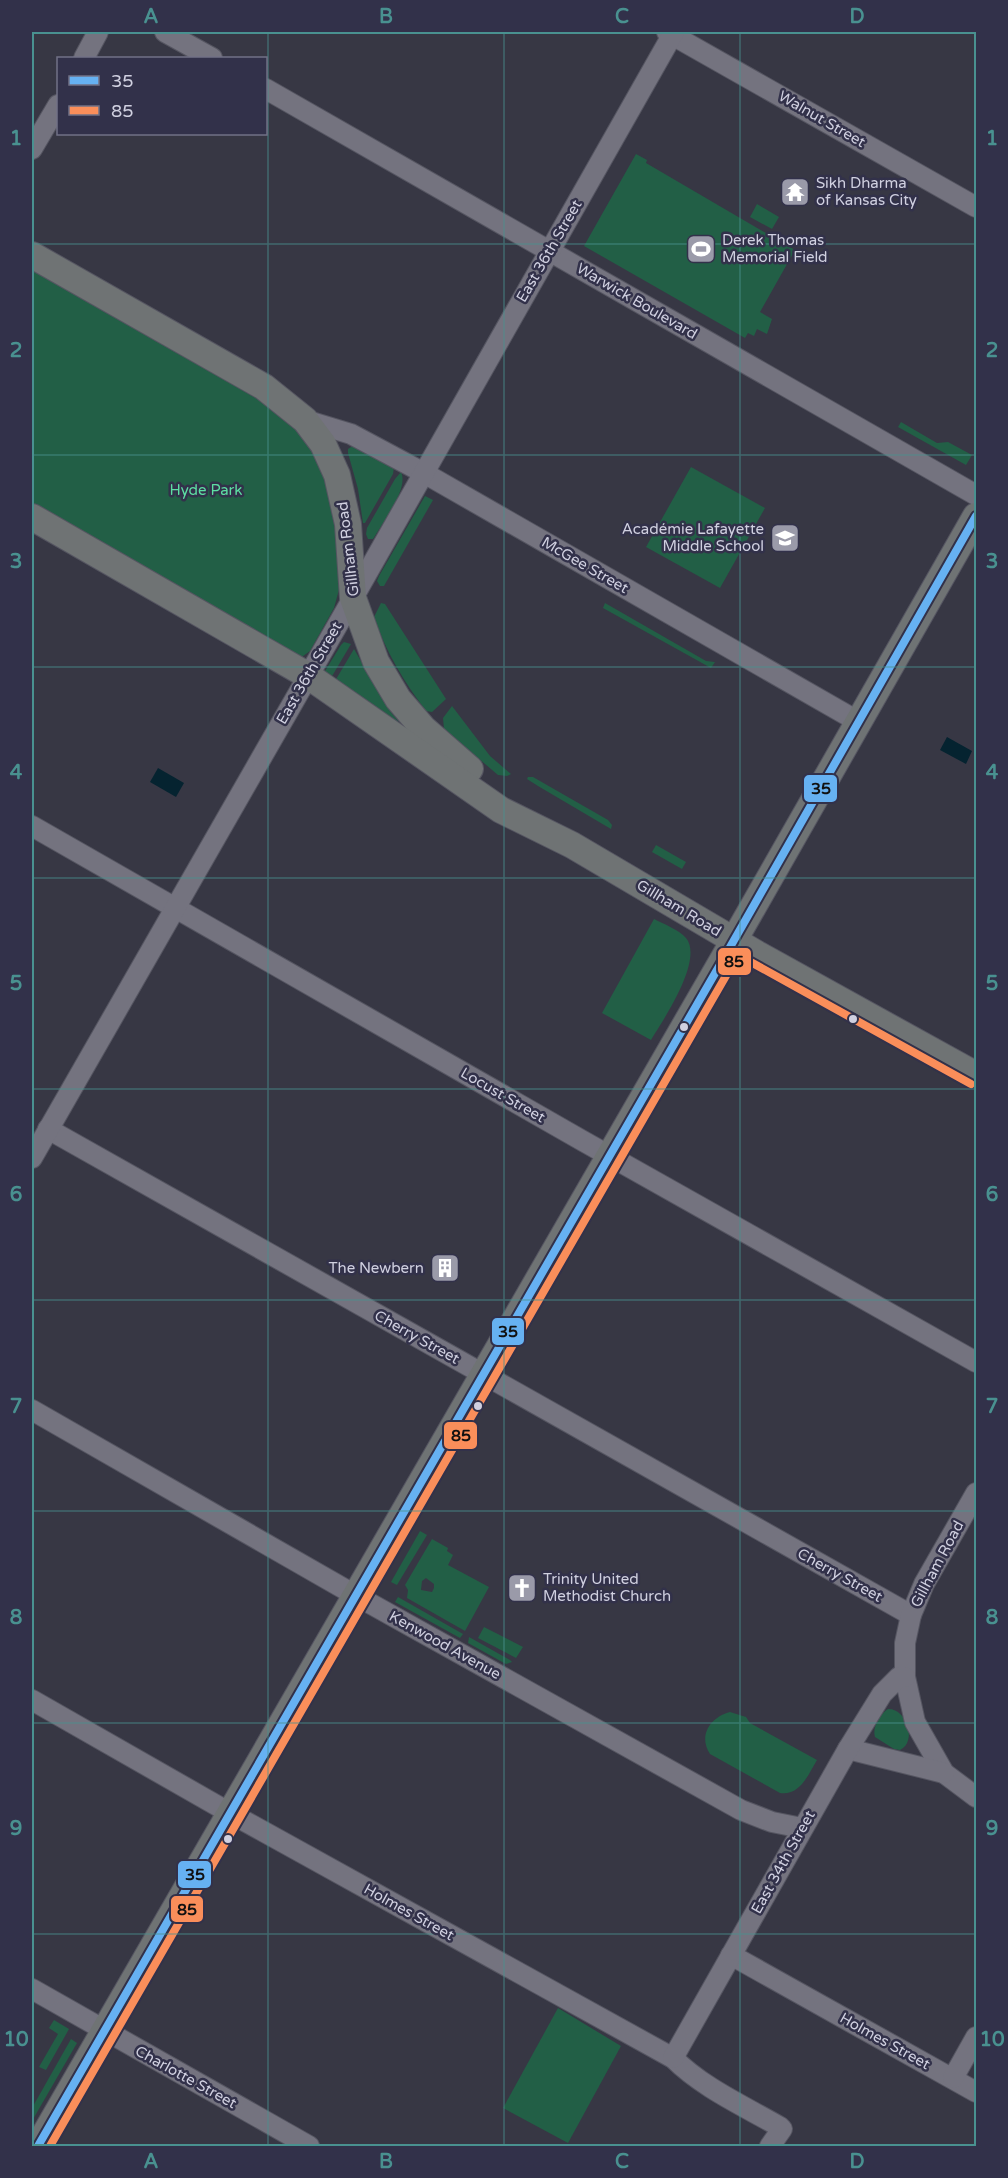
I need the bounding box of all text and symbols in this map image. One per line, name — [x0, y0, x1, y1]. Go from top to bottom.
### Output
text: A — [144, 5, 159, 29]
text: B — [379, 5, 393, 29]
text: C — [615, 5, 629, 29]
text: D — [849, 5, 865, 29]
legend — [57, 57, 267, 135]
text: 35 — [111, 70, 134, 92]
street label: Walnut Street — [775, 87, 869, 151]
text: 85 — [111, 100, 134, 122]
text: 1 — [10, 127, 22, 151]
text: 1 — [986, 127, 998, 151]
place label: Sikh Dharma of Kansas City — [816, 174, 917, 209]
temple icon: Sikh Dharma of Kansas City — [779, 176, 811, 208]
street label: East 36th Street — [512, 196, 586, 305]
place label: Derek Thomas Memorial Field — [722, 231, 828, 266]
sports icon: Derek Thomas Memorial Field — [685, 233, 717, 265]
street label: Warwick Boulevard — [573, 259, 701, 343]
text: 2 — [10, 339, 22, 363]
text: 2 — [986, 339, 998, 363]
park label: Hyde Park — [169, 481, 243, 499]
street label: Gillham Road — [333, 501, 363, 597]
place label: Académie Lafayette Middle School — [622, 520, 764, 555]
school or university icon: Académie Lafayette Middle School — [769, 522, 801, 554]
street label: McGee Street — [538, 533, 632, 597]
text: 3 — [10, 550, 22, 574]
text: 3 — [986, 550, 998, 574]
street label: East 36th Street — [272, 618, 346, 727]
text: 4 — [10, 761, 23, 785]
text: 4 — [986, 761, 999, 785]
line badge: 35 — [803, 774, 838, 803]
text: 35 — [811, 779, 831, 799]
street label: Gillham Road — [633, 876, 725, 940]
line badge: 85 — [717, 947, 752, 976]
text: 85 — [724, 952, 744, 972]
text: 5 — [10, 972, 22, 996]
text: 5 — [986, 972, 998, 996]
unlabelled marker — [847, 1013, 859, 1025]
unlabelled marker — [678, 1021, 690, 1033]
street label: Locust Street — [458, 1064, 549, 1127]
text: 6 — [10, 1183, 22, 1207]
text: 6 — [986, 1183, 998, 1207]
building icon: The Newbern — [429, 1252, 461, 1284]
place label: The Newbern — [328, 1259, 424, 1277]
street label: Cherry Street — [371, 1306, 463, 1368]
line badge: 35 — [491, 1317, 525, 1346]
text: 35 — [498, 1322, 518, 1342]
text: 7 — [10, 1395, 22, 1419]
text: 7 — [986, 1395, 998, 1419]
unlabelled marker — [472, 1400, 484, 1412]
line badge: 85 — [443, 1421, 478, 1450]
text: 85 — [451, 1426, 471, 1446]
street label: Gillham Road — [907, 1518, 967, 1610]
street label: Cherry Street — [794, 1544, 886, 1606]
place label: Trinity United Methodist Church — [543, 1570, 671, 1605]
church icon: Trinity United Methodist Church — [506, 1572, 538, 1604]
text: 8 — [10, 1606, 22, 1630]
text: 8 — [986, 1606, 998, 1630]
street label: Kenwood Avenue — [386, 1607, 504, 1683]
street label: East 34th Street — [747, 1807, 819, 1917]
text: 9 — [10, 1817, 22, 1841]
text: 9 — [986, 1817, 998, 1841]
unlabelled marker — [222, 1833, 234, 1845]
line badge: 35 — [177, 1860, 212, 1889]
text: 35 — [185, 1865, 205, 1885]
street label: Holmes Street — [361, 1880, 457, 1944]
line badge: 85 — [170, 1895, 204, 1923]
text: 85 — [177, 1900, 197, 1920]
street label: Holmes Street — [837, 2009, 933, 2073]
text: 10 — [3, 2028, 29, 2052]
text: 10 — [979, 2028, 1005, 2052]
street label: Charlotte Street — [132, 2042, 240, 2112]
text: A — [144, 2150, 159, 2174]
text: B — [379, 2150, 393, 2174]
text: C — [615, 2150, 629, 2174]
text: D — [849, 2150, 865, 2174]

